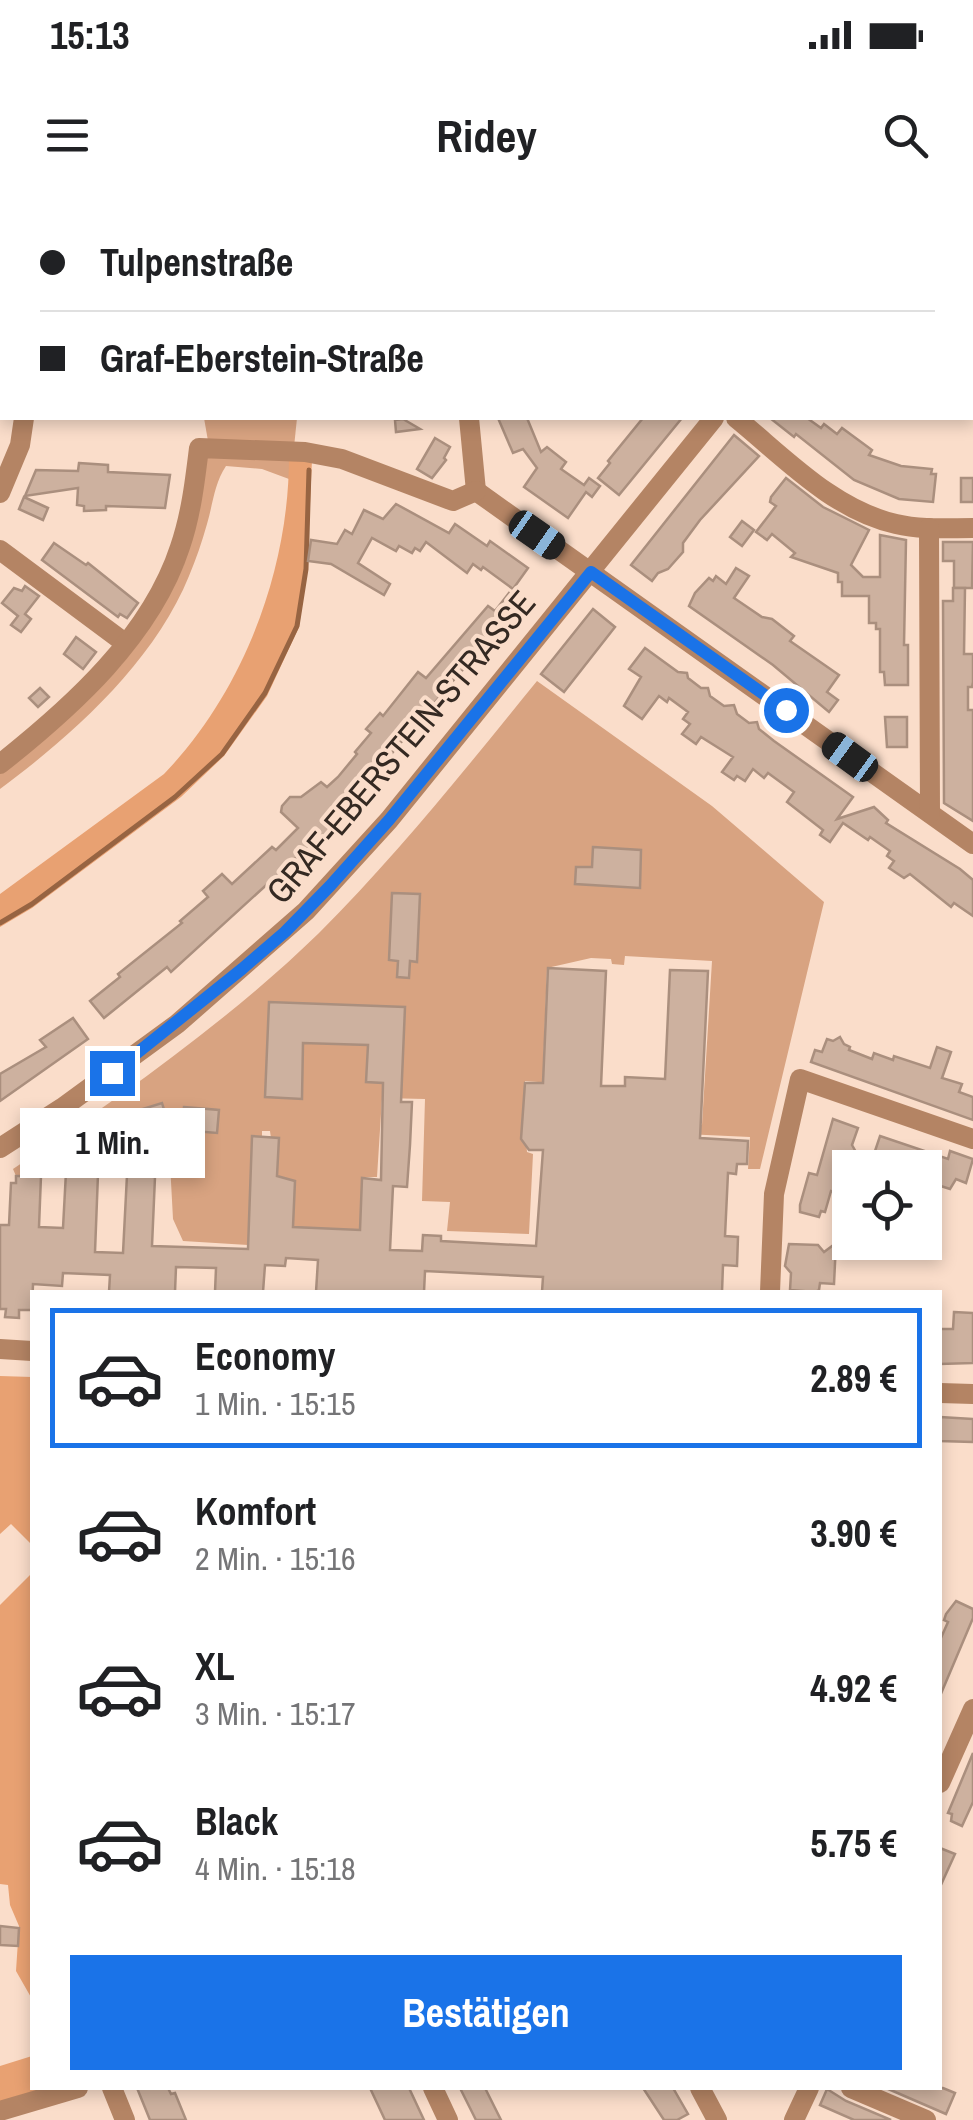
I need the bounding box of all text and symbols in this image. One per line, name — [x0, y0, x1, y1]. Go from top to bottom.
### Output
text: 15:13 — [50, 10, 130, 61]
text: Ridey — [436, 105, 537, 166]
icon: menu — [40, 108, 95, 163]
icon: search — [878, 108, 933, 163]
text: Tulpenstraße — [100, 237, 293, 288]
text: Graf-Eberstein-Straße — [100, 333, 424, 384]
car — [504, 506, 570, 564]
street label: GRAF-EBERSTEIN-STRASSE — [255, 580, 546, 913]
route start — [764, 688, 809, 733]
car — [817, 727, 883, 787]
route end — [90, 1051, 135, 1096]
callout: 1 Min. — [19, 1108, 204, 1178]
text: 1 Min. — [75, 1121, 150, 1164]
map controls — [832, 1150, 942, 1260]
button: locate — [832, 1150, 942, 1260]
text: Economy — [195, 1331, 335, 1382]
icon: car — [75, 1333, 165, 1423]
text: 2.89 € — [810, 1353, 897, 1404]
text: 1 Min. · 15:15 — [195, 1382, 355, 1425]
text: Komfort — [195, 1486, 316, 1537]
icon: car — [75, 1488, 165, 1578]
text: 3.90 € — [810, 1508, 897, 1559]
text: 2 Min. · 15:16 — [195, 1537, 355, 1580]
text: XL — [195, 1641, 235, 1692]
icon: car — [75, 1643, 165, 1733]
text: 4.92 € — [810, 1663, 897, 1714]
text: 3 Min. · 15:17 — [195, 1692, 355, 1735]
text: Black — [195, 1796, 278, 1847]
icon: car — [75, 1798, 165, 1888]
text: 5.75 € — [810, 1818, 897, 1869]
text: 4 Min. · 15:18 — [195, 1847, 355, 1890]
button: Bestätigen — [70, 1955, 902, 2070]

